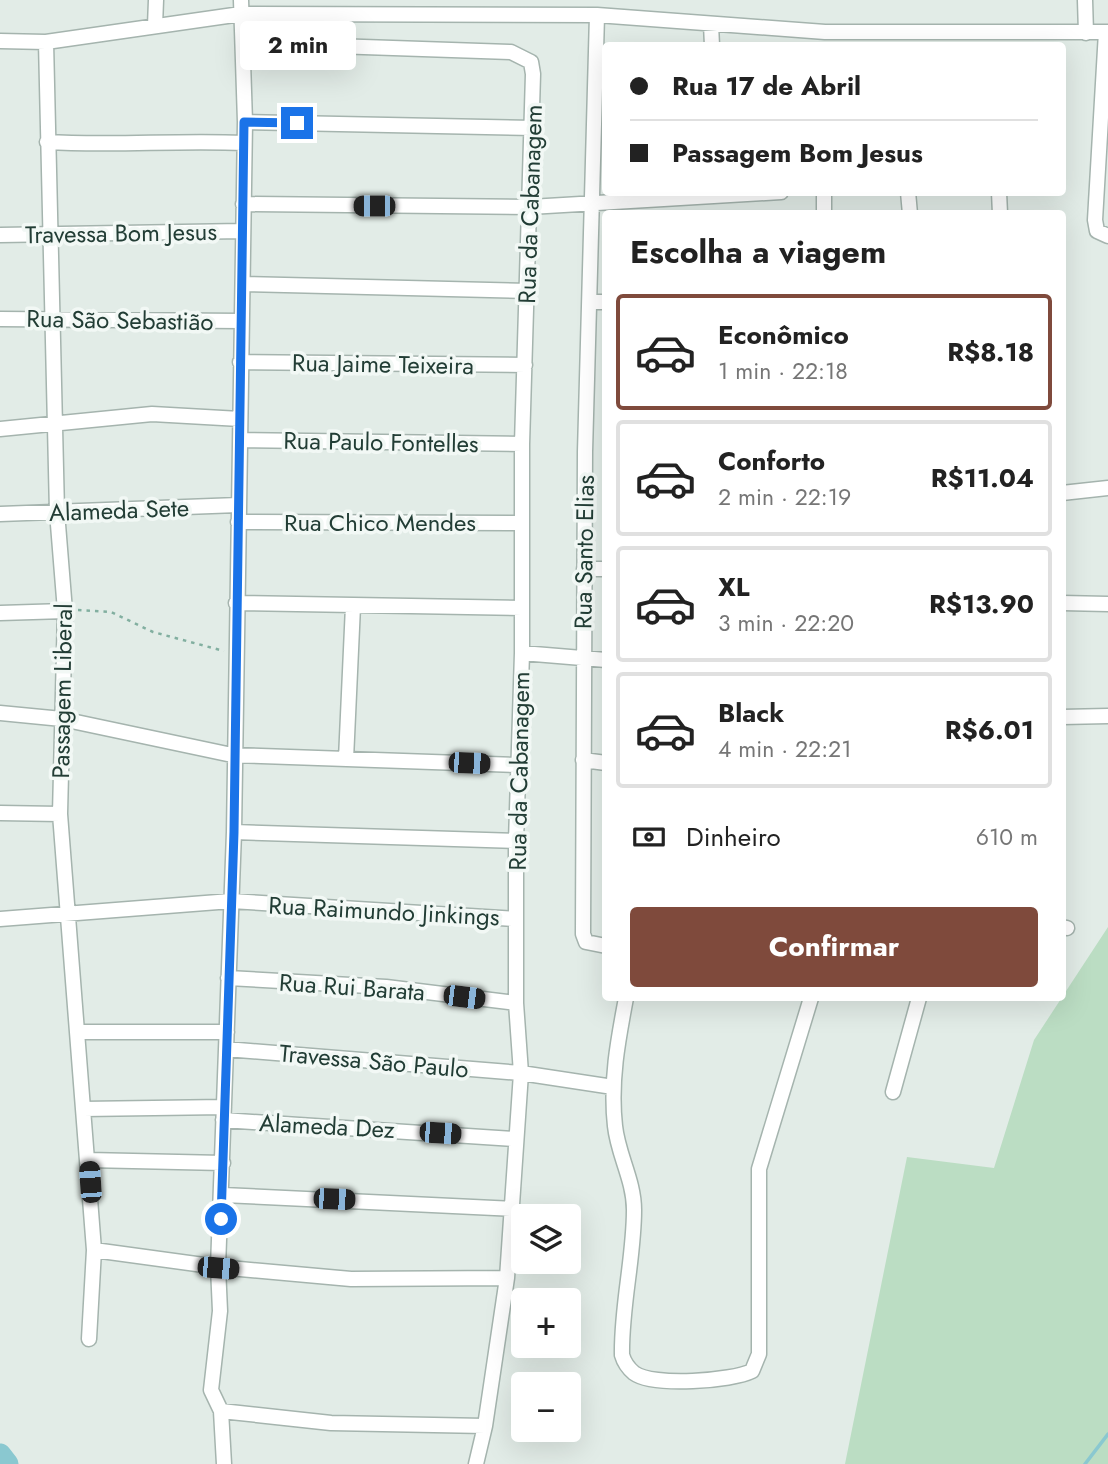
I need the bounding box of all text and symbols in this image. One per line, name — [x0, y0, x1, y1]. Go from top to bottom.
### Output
callout: 2 min — [239, 22, 355, 71]
text: 2 min — [268, 28, 328, 62]
text: Rua 17 de Abril — [672, 67, 861, 105]
street label: Rua da Cabanagem — [509, 104, 551, 304]
route end — [281, 107, 313, 139]
text: Passagem Bom Jesus — [672, 134, 923, 172]
car — [354, 196, 396, 217]
street label: Travessa Bom Jesus — [25, 214, 217, 252]
text: Escolha a viagem — [630, 229, 886, 275]
street label: Rua São Sebastião — [26, 301, 214, 339]
text: Econômico — [718, 316, 849, 354]
icon: car — [634, 321, 697, 384]
text: R$8.18 — [947, 333, 1034, 371]
street label: Rua Jaime Teixeira — [292, 345, 474, 383]
text: 1 min · 22:18 — [718, 354, 848, 388]
street label: Rua Paulo Fontelles — [283, 423, 479, 461]
text: Conforto — [718, 442, 825, 480]
icon: car — [634, 447, 697, 510]
text: R$11.04 — [931, 459, 1034, 497]
street label: Rua Santo Elias — [565, 475, 603, 629]
text: 2 min · 22:19 — [718, 480, 851, 514]
street label: Alameda Sete — [48, 490, 190, 530]
street label: Rua Chico Mendes — [284, 505, 476, 540]
text: XL — [718, 568, 750, 606]
icon: car — [634, 573, 697, 636]
text: R$13.90 — [929, 585, 1034, 623]
street label: Passagem Liberal — [43, 603, 81, 779]
text: 3 min · 22:20 — [718, 606, 854, 640]
street label: Rua da Cabanagem — [500, 671, 538, 871]
text: Black — [718, 694, 784, 732]
icon: car — [634, 699, 697, 762]
text: R$6.01 — [945, 711, 1034, 749]
text: 4 min · 22:21 — [718, 732, 852, 766]
car — [448, 752, 491, 774]
icon: cash — [630, 818, 668, 856]
text: Dinheiro — [686, 818, 781, 856]
text: 610 m — [976, 820, 1038, 854]
street label: Rua Raimundo Jinkings — [268, 887, 500, 935]
button: Confirmar — [630, 907, 1038, 987]
street label: Rua Rui Barata — [278, 964, 426, 1010]
car — [442, 984, 487, 1010]
street label: Travessa São Paulo — [278, 1035, 470, 1087]
street label: Alameda Dez — [258, 1105, 396, 1147]
car — [419, 1121, 462, 1145]
car — [79, 1160, 102, 1204]
car — [313, 1188, 356, 1210]
route start — [205, 1203, 237, 1235]
map controls — [511, 1204, 581, 1442]
button: layers — [511, 1204, 581, 1274]
car — [197, 1256, 240, 1280]
button: + — [511, 1288, 581, 1358]
button: − — [511, 1372, 581, 1442]

